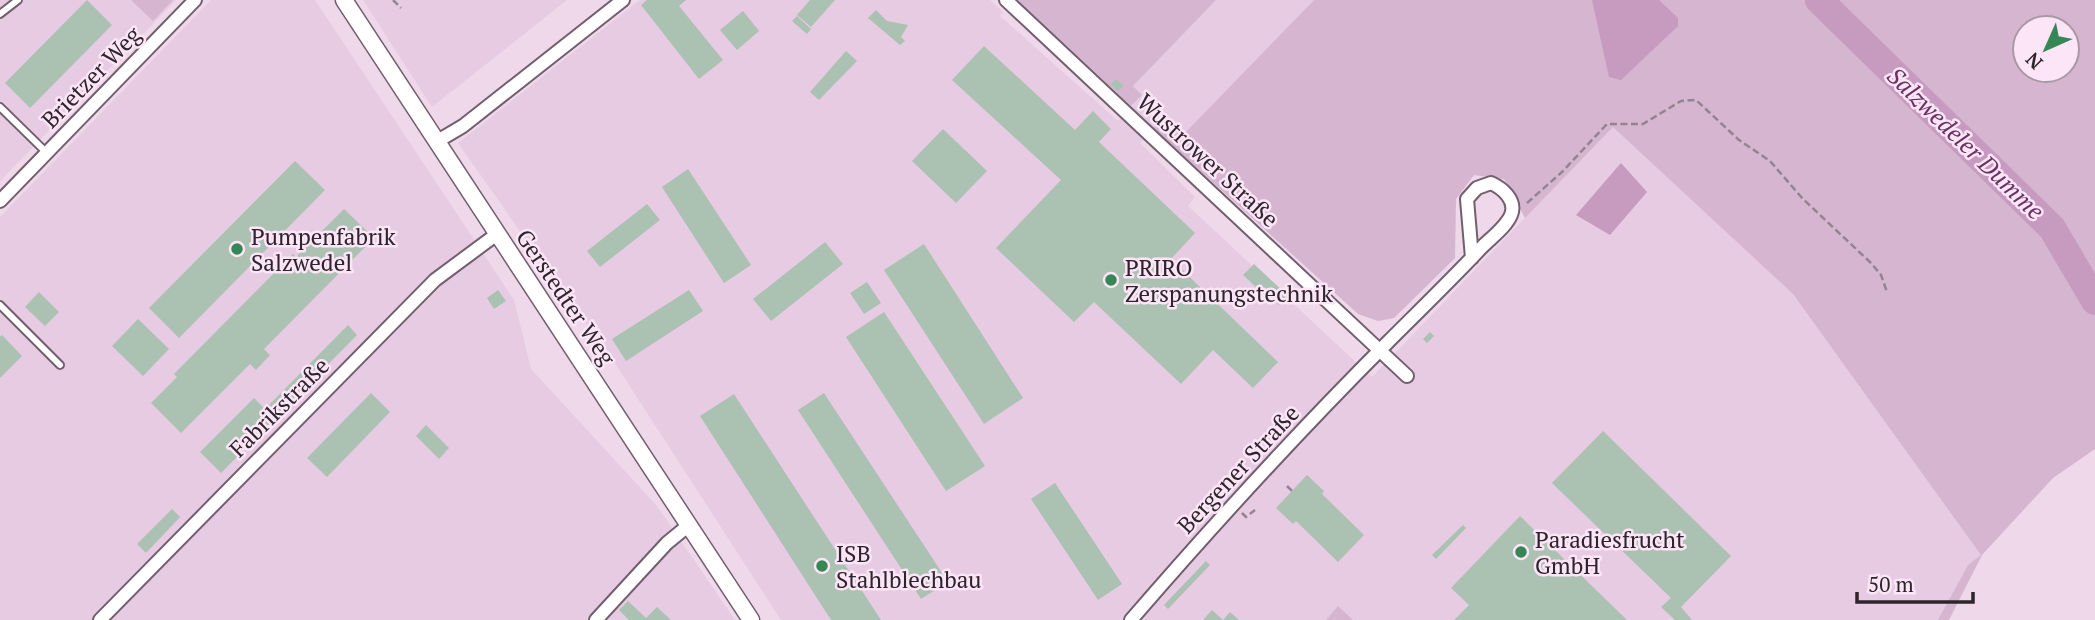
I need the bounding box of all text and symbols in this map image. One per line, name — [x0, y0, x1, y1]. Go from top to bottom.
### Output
north arrow — [2011, 14, 2081, 84]
street label: Brietzer Weg — [34, 19, 148, 135]
text: N — [2019, 47, 2048, 75]
water label: Salzwedeler Dumme — [1881, 60, 2051, 226]
street label: Wustrower Straße — [1131, 86, 1285, 234]
place label: Pumpenfabrik Salzwedel — [251, 221, 396, 278]
street label: Gerstedter Weg — [509, 223, 623, 372]
marker: Pumpenfabrik Salzwedel — [229, 241, 245, 257]
place label: PRIRO Zerspanungstechnik — [1125, 252, 1333, 309]
marker: PRIRO Zerspanungstechnik — [1103, 272, 1119, 288]
street label: Fabrikstraße — [222, 350, 336, 464]
street label: Bergener Straße — [1170, 398, 1306, 540]
place label: Paradiesfrucht GmbH — [1535, 524, 1685, 581]
place label: ISB Stahlblechbau — [836, 538, 982, 595]
marker: Paradiesfrucht GmbH — [1513, 544, 1529, 560]
marker: ISB Stahlblechbau — [814, 558, 830, 574]
scale bar — [1857, 560, 1972, 604]
text: 50 m — [1868, 570, 1914, 598]

